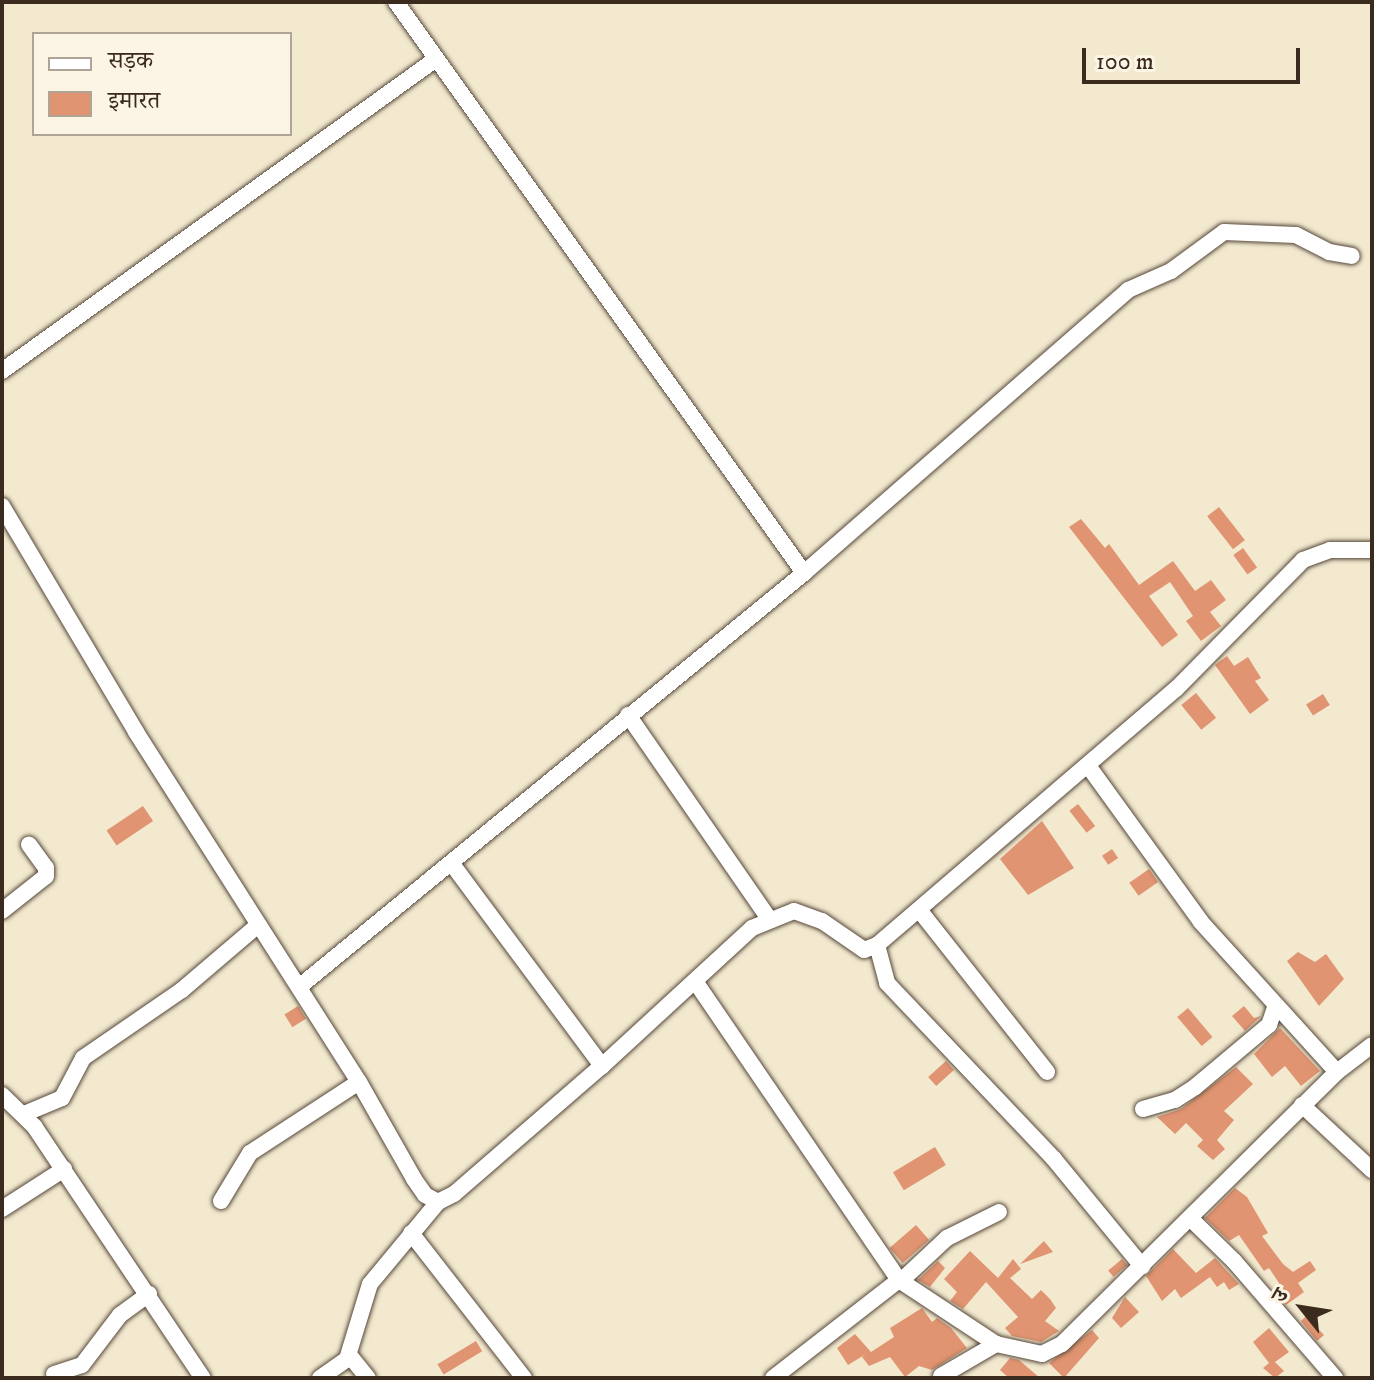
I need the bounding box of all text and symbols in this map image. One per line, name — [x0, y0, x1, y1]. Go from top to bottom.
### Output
legend — [32, 32, 292, 136]
scale bar — [1086, 32, 1304, 82]
text: सड़क — [108, 46, 153, 76]
text: 100 m — [1096, 47, 1154, 77]
text: इमारत — [108, 86, 160, 116]
north arrow — [1262, 1268, 1342, 1348]
text: उ — [1266, 1284, 1295, 1307]

